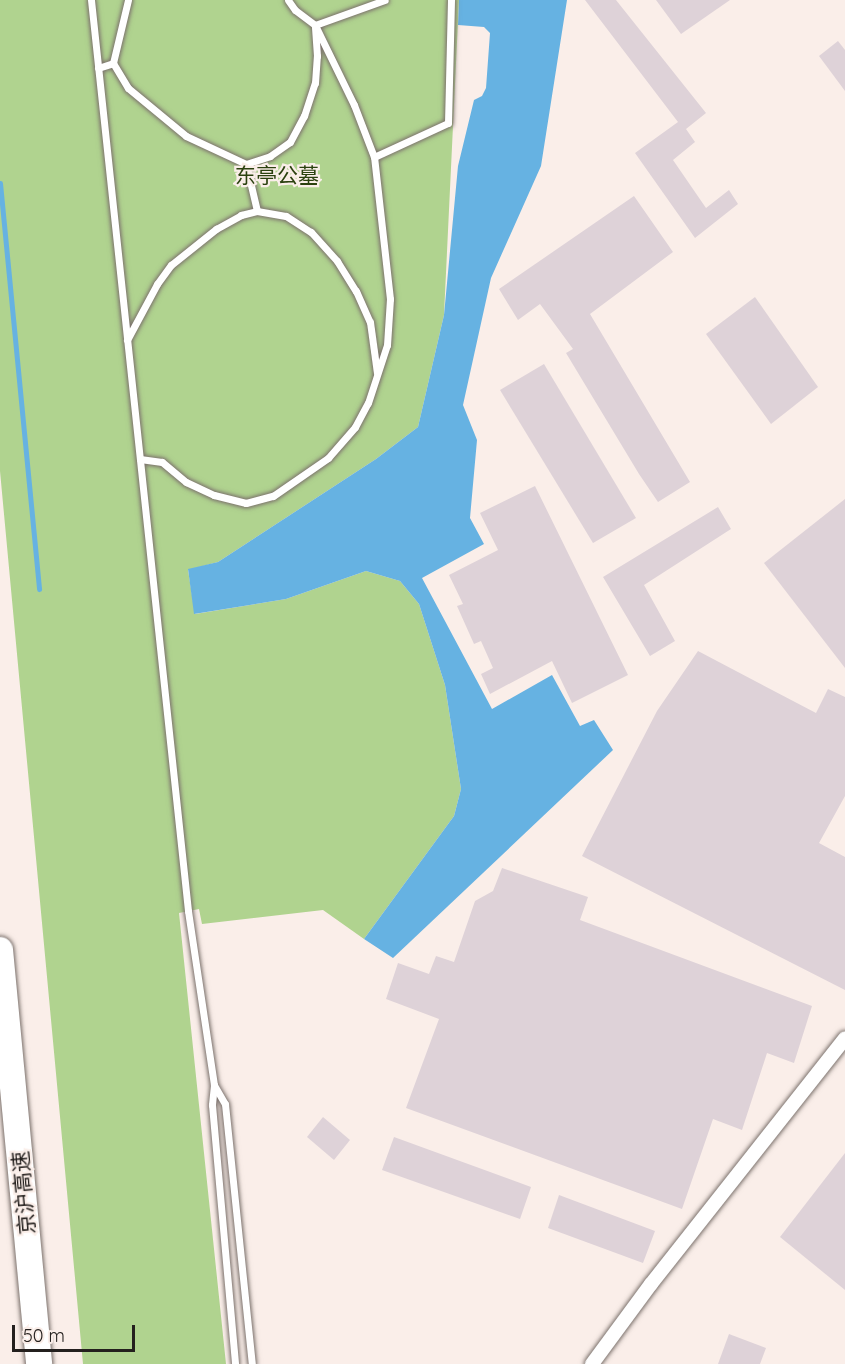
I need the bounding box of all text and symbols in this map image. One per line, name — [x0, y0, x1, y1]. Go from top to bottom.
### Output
park label: 东亭公墓 — [235, 162, 319, 188]
street label: 京沪高速 — [7, 1150, 39, 1236]
scale bar — [15, 1313, 138, 1351]
text: 50 m — [23, 1324, 65, 1347]

